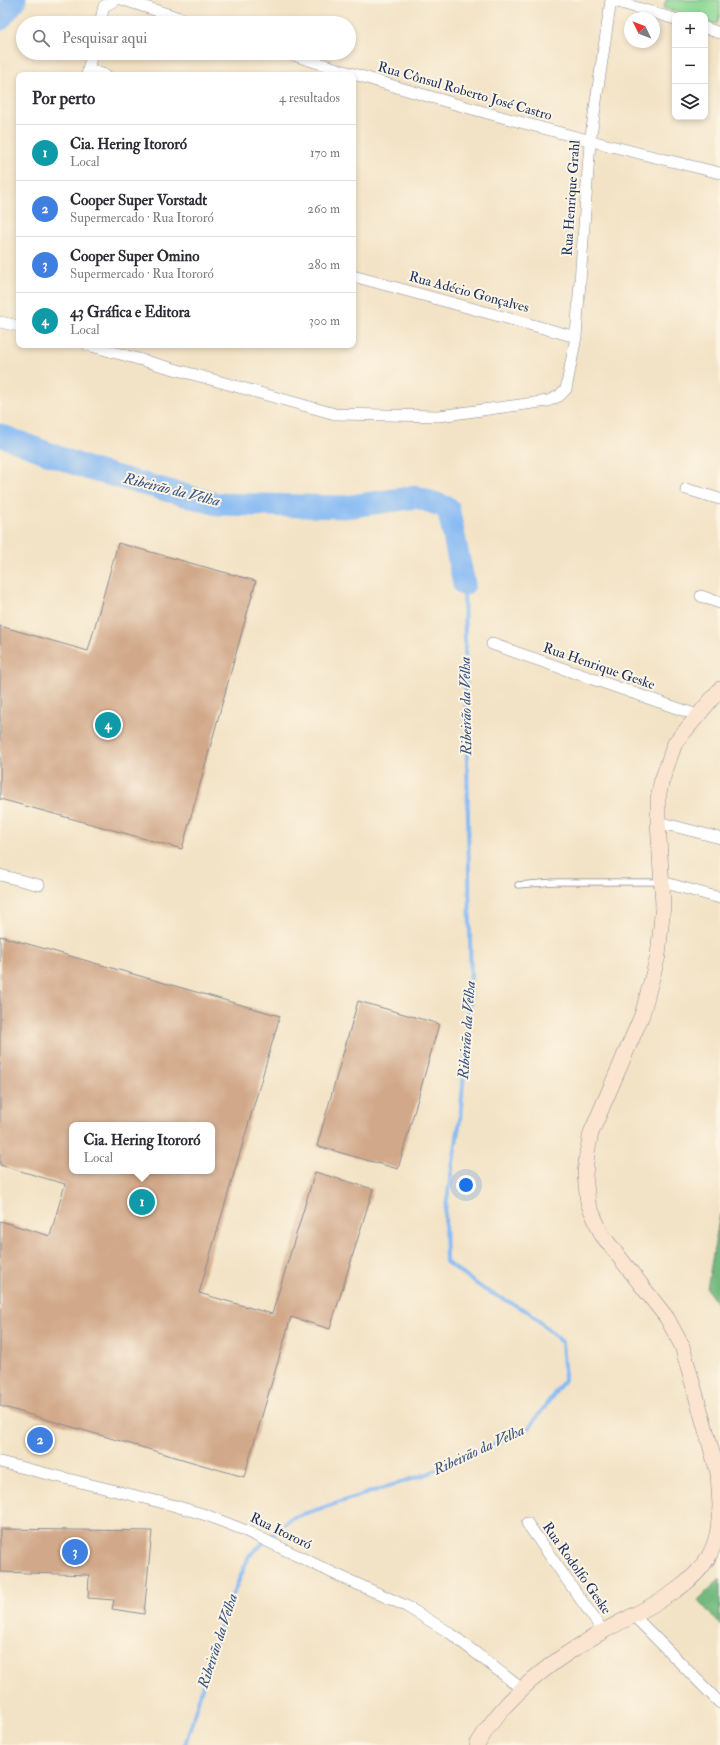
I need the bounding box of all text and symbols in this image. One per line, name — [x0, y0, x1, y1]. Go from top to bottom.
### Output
north arrow — [624, 12, 660, 48]
map controls — [672, 12, 708, 120]
button: + — [672, 12, 708, 48]
search box — [16, 16, 356, 60]
icon: search — [30, 27, 52, 49]
text: Pesquisar aqui — [62, 29, 147, 48]
button: − — [672, 48, 708, 84]
street label: Rua Cônsul Roberto José Castro — [376, 58, 554, 124]
button: layers — [672, 84, 708, 120]
text: Por perto — [32, 88, 95, 109]
text: 4 resultados — [279, 90, 340, 106]
text: Cia. Hering Itororó — [70, 135, 187, 154]
street label: Rua Henrique Grahl — [558, 139, 584, 257]
text: 1 — [43, 145, 47, 161]
text: 170 m — [310, 145, 340, 161]
text: Local — [70, 154, 100, 170]
text: Cooper Super Vorstadt — [70, 191, 207, 210]
text: 2 — [42, 201, 48, 217]
text: 260 m — [307, 201, 340, 217]
text: Supermercado · Rua Itororó — [70, 210, 214, 226]
text: Cooper Super Omino — [70, 247, 199, 266]
text: 3 — [43, 257, 48, 273]
text: 280 m — [308, 257, 340, 273]
text: Supermercado · Rua Itororó — [70, 266, 214, 282]
street label: Rua Adécio Gonçalves — [407, 268, 531, 316]
text: 43 Gráfica e Editora — [70, 303, 190, 322]
text: 4 — [41, 313, 49, 329]
text: 300 m — [309, 313, 340, 329]
text: Local — [70, 322, 100, 338]
water label: Ribeirão da Velha — [121, 469, 222, 511]
street label: Rua Henrique Geske — [541, 639, 657, 693]
water label: Ribeirão da Velha — [456, 656, 476, 756]
pin: 4 — [95, 710, 121, 740]
water label: Ribeirão da Velha — [454, 980, 480, 1081]
popup — [69, 1122, 215, 1174]
text: Cia. Hering Itororó — [83, 1131, 201, 1150]
text: Local — [83, 1150, 113, 1166]
your location — [456, 1175, 476, 1195]
pin: 1 — [129, 1187, 155, 1217]
water label: Ribeirão da Velha — [429, 1421, 528, 1480]
pin: 2 — [27, 1425, 53, 1455]
street label: Rua Itororó — [247, 1509, 315, 1553]
street label: Rua Rodolfo Geske — [539, 1519, 615, 1617]
pin: 3 — [62, 1537, 88, 1567]
water label: Ribeirão da Velha — [193, 1591, 242, 1692]

